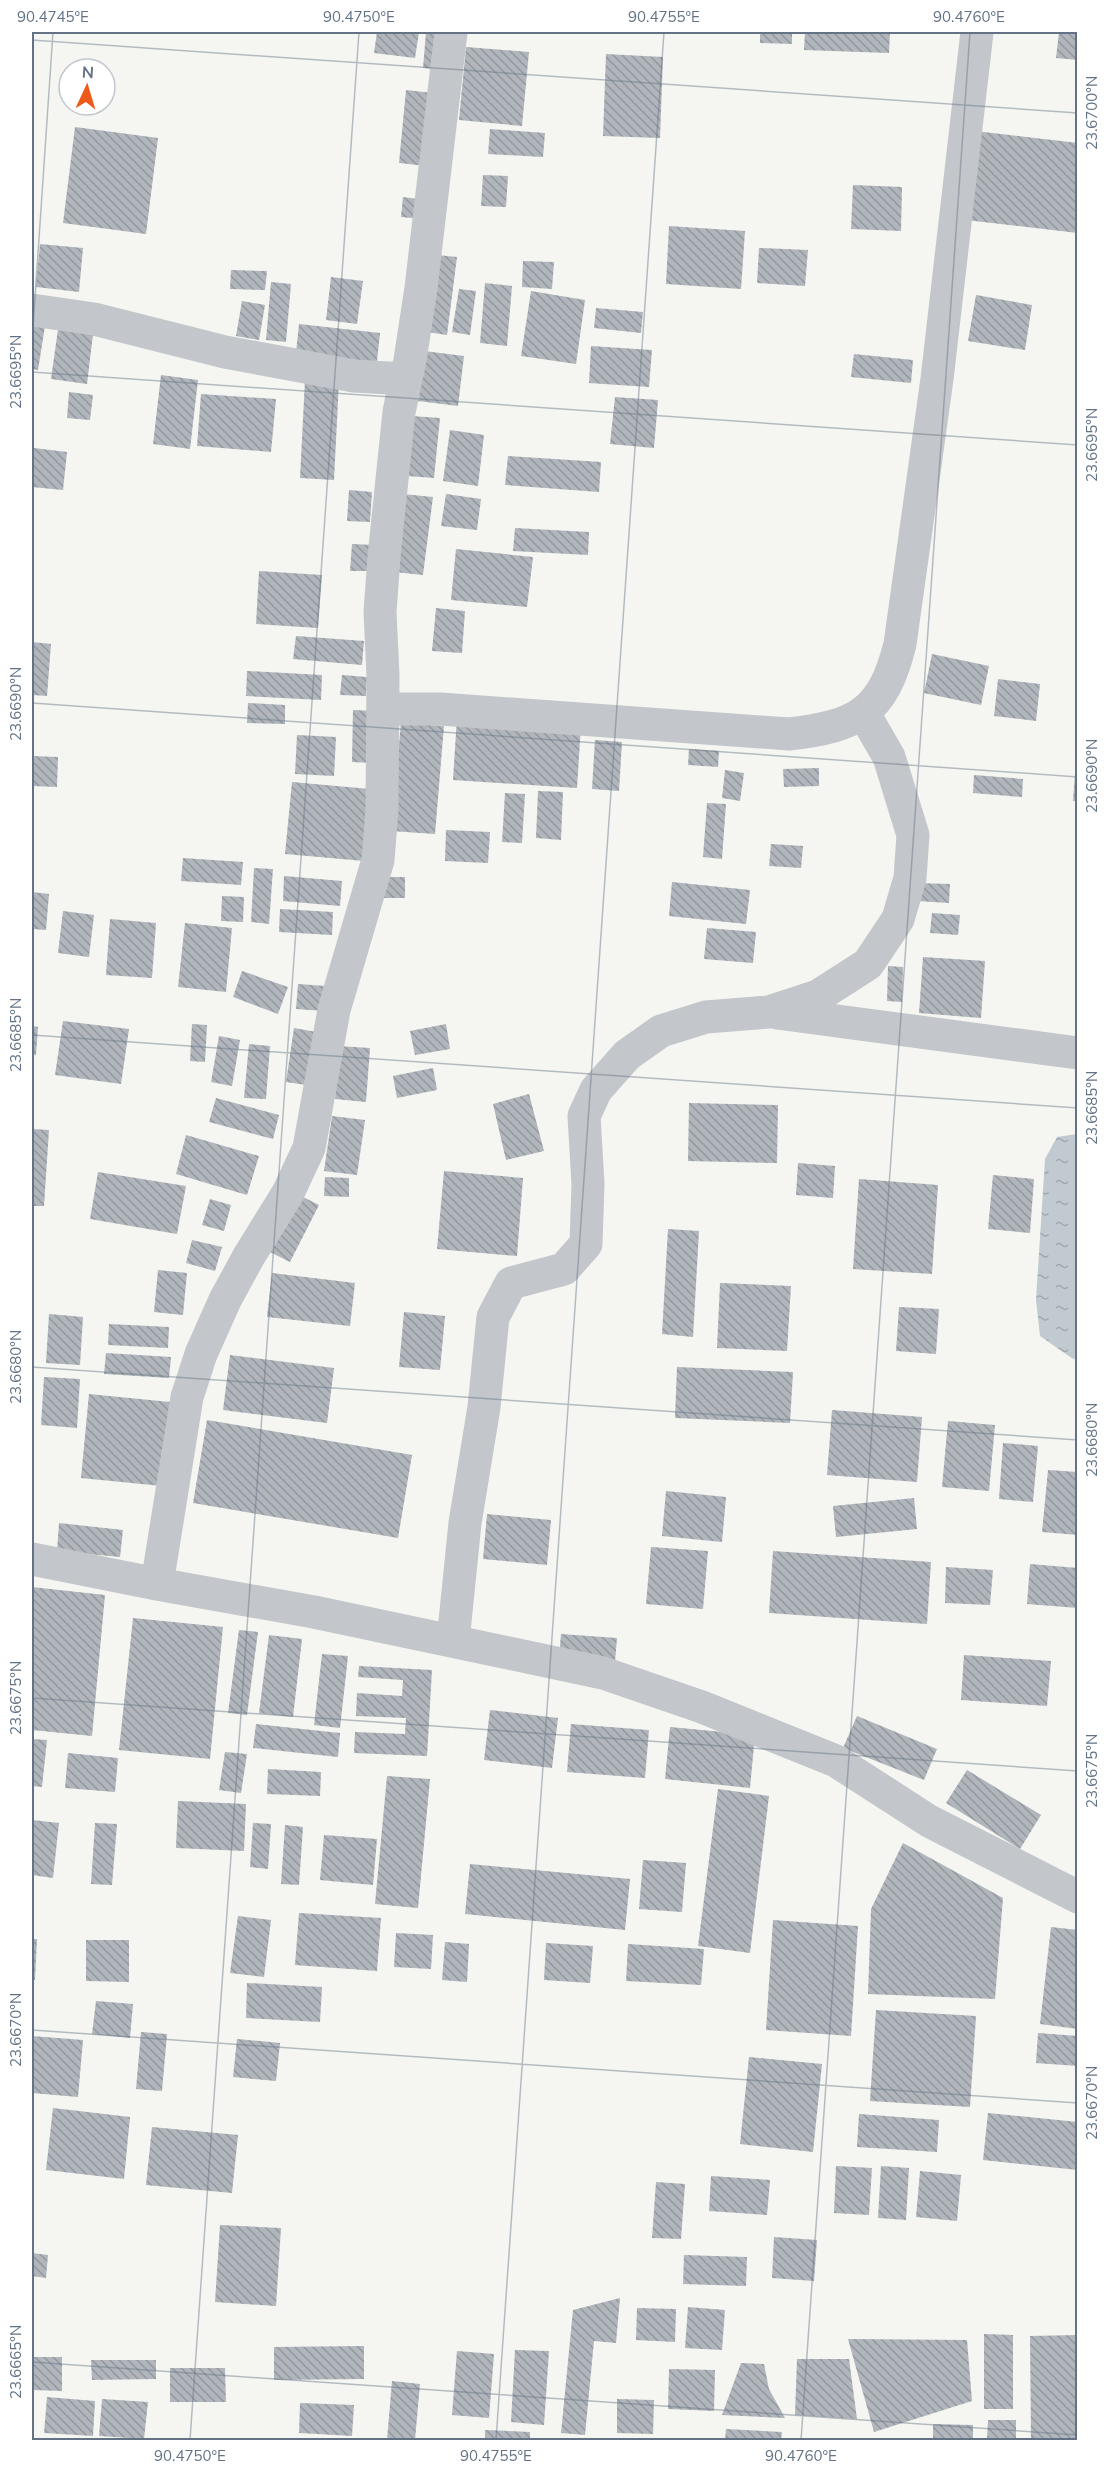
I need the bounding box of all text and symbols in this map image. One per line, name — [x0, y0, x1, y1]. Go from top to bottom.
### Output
text: 90.4745°E — [17, 7, 89, 26]
text: 90.4750°E — [323, 7, 395, 26]
text: 90.4755°E — [628, 7, 700, 26]
text: 90.4760°E — [933, 7, 1005, 26]
north arrow — [57, 57, 117, 117]
text: N — [81, 62, 95, 82]
text: 23.6700°N — [1082, 76, 1101, 150]
text: 23.6695°N — [6, 335, 25, 409]
text: 23.6695°N — [1082, 408, 1101, 482]
text: 23.6690°N — [6, 667, 25, 741]
text: 23.6690°N — [1082, 739, 1101, 813]
text: 23.6685°N — [6, 998, 25, 1072]
text: 23.6685°N — [1082, 1071, 1101, 1145]
text: 23.6680°N — [6, 1330, 25, 1404]
text: 23.6680°N — [1082, 1403, 1101, 1477]
text: 23.6675°N — [6, 1661, 25, 1735]
text: 23.6675°N — [1082, 1734, 1101, 1808]
text: 23.6670°N — [6, 1993, 25, 2067]
text: 23.6670°N — [1082, 2066, 1101, 2140]
text: 23.6665°N — [6, 2325, 25, 2399]
text: 90.4750°E — [154, 2446, 226, 2465]
text: 90.4755°E — [460, 2446, 532, 2465]
text: 90.4760°E — [765, 2446, 837, 2465]

